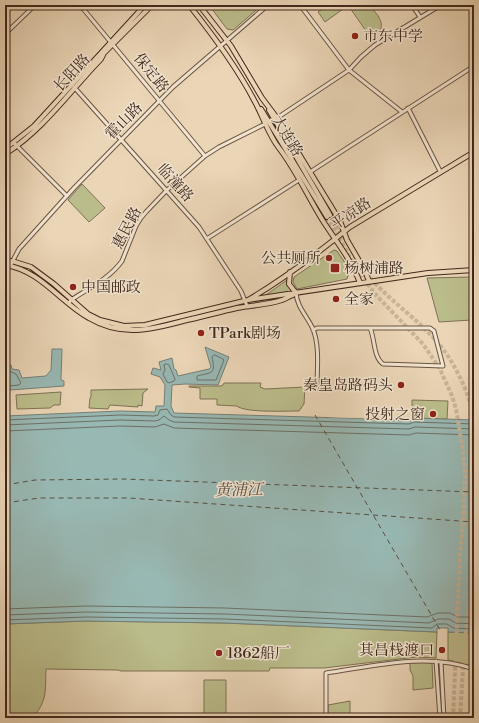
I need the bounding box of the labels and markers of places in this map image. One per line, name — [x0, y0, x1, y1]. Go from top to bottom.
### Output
place label: 市东中学 — [363, 27, 423, 46]
marker: 市东中学 — [350, 31, 360, 41]
place label: 公共厕所 — [261, 249, 321, 268]
marker: 公共厕所 — [324, 253, 334, 263]
place label: 杨树浦路 — [344, 259, 404, 278]
marker: 杨树浦路 — [329, 262, 341, 274]
place label: 中国邮政 — [81, 278, 141, 297]
marker: 中国邮政 — [68, 282, 78, 292]
place label: 全家 — [344, 290, 374, 309]
marker: 全家 — [331, 294, 341, 304]
place label: TPark剧场 — [209, 324, 281, 343]
marker: TPark剧场 — [196, 328, 206, 338]
place label: 秦皇岛路码头 — [303, 376, 393, 395]
marker: 秦皇岛路码头 — [396, 380, 406, 390]
place label: 投射之窗 — [365, 405, 425, 424]
marker: 投射之窗 — [428, 409, 438, 419]
place label: 其昌栈渡口 — [359, 641, 434, 660]
place label: 1862船厂 — [227, 644, 290, 663]
marker: 其昌栈渡口 — [437, 645, 447, 655]
marker: 1862船厂 — [214, 648, 224, 658]

